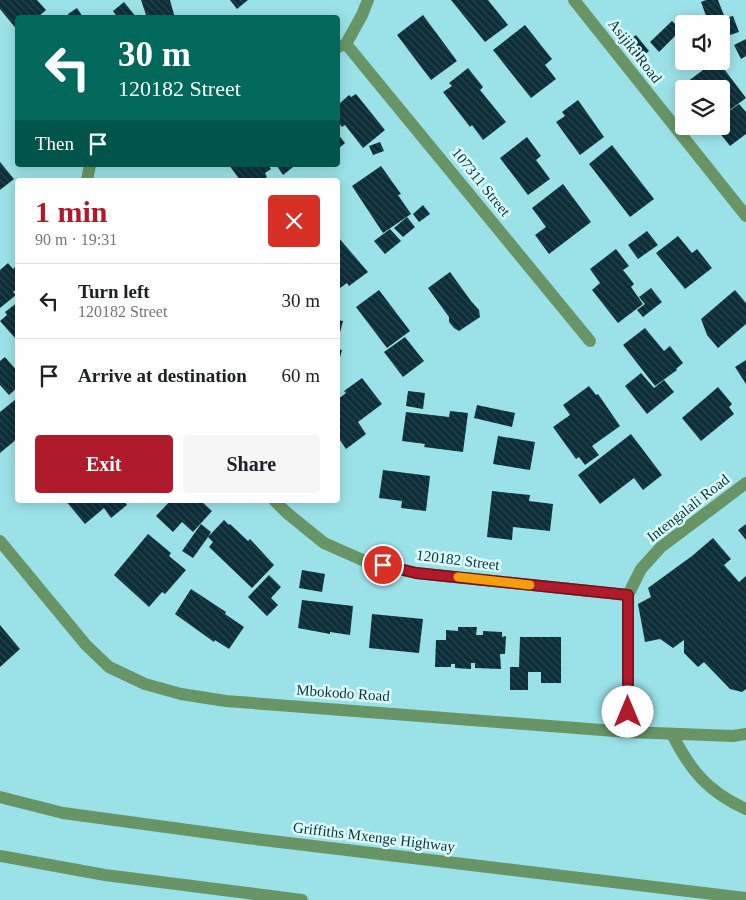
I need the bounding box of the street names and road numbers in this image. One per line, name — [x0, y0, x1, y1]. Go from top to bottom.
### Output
street label: Asijiki Road — [605, 16, 665, 86]
street label: 107311 Street — [449, 145, 514, 220]
street label: Intengalali Road — [644, 471, 733, 545]
street label: 120182 Street — [415, 547, 501, 573]
street label: Mbokodo Road — [296, 682, 391, 704]
street label: Griffiths Mxenge Highway — [292, 819, 456, 855]

